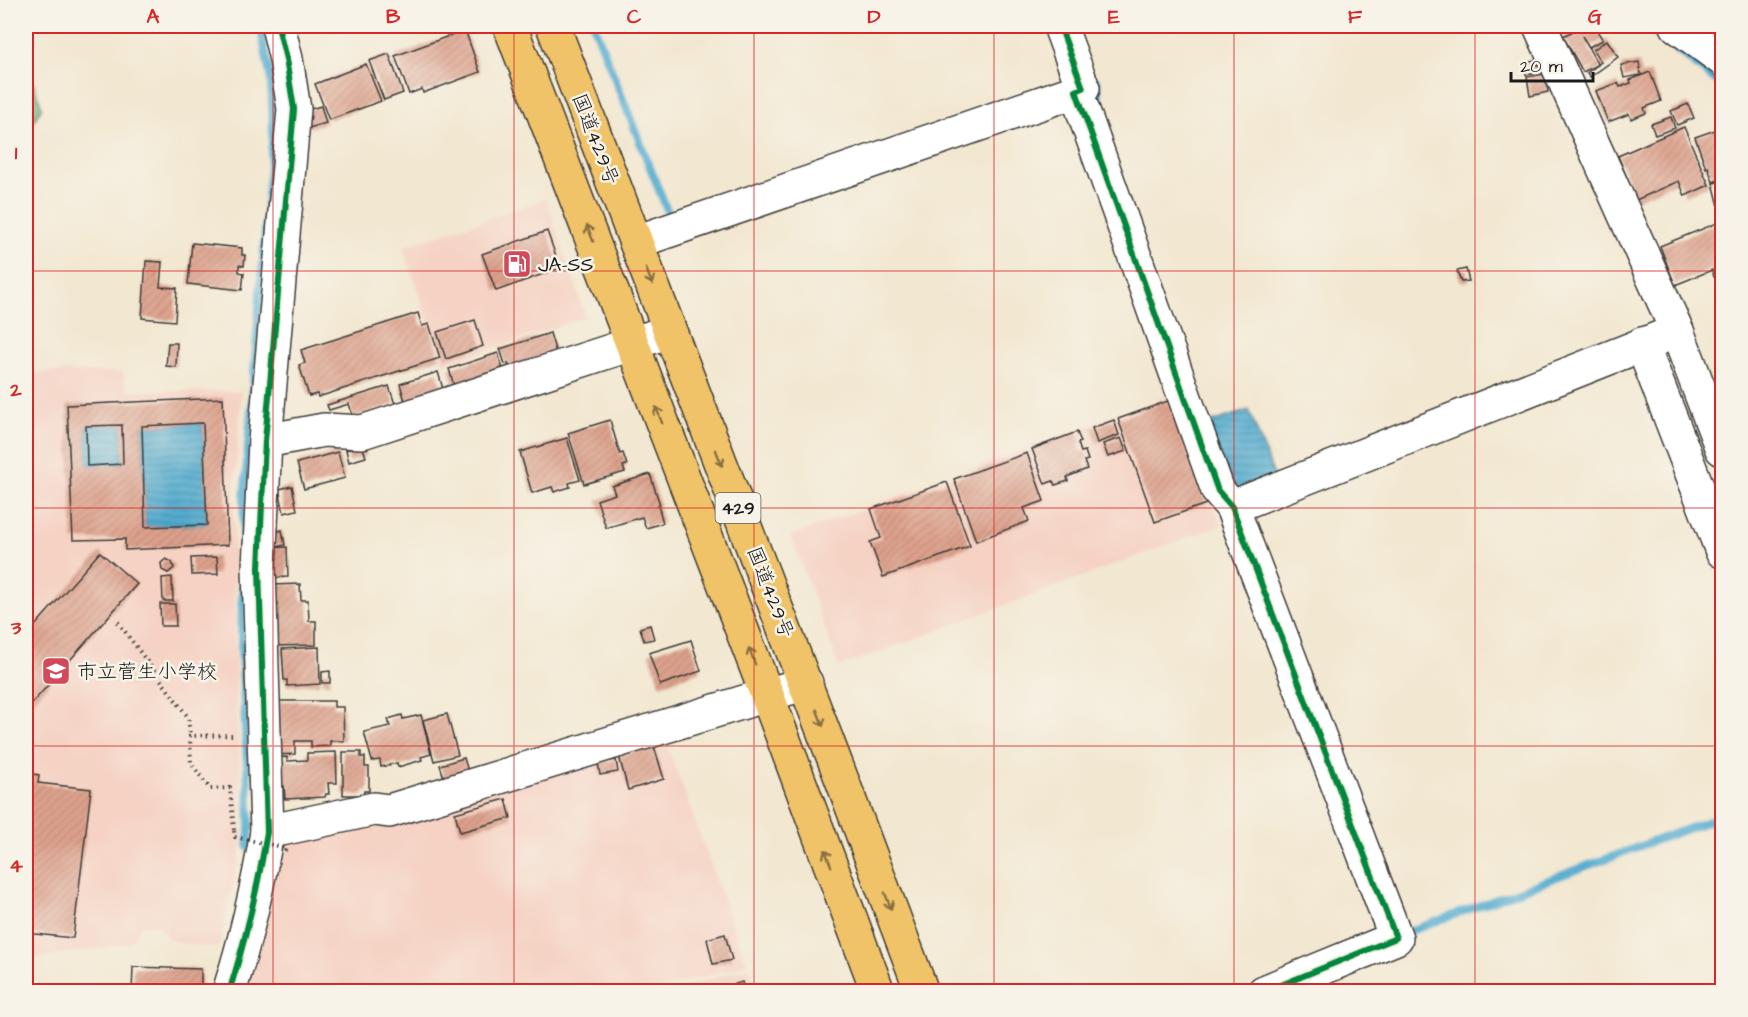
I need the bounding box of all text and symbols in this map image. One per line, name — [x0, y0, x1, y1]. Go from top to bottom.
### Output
text: A — [147, 3, 160, 31]
text: B — [386, 3, 401, 31]
text: C — [627, 3, 642, 31]
text: D — [868, 3, 881, 31]
text: E — [1108, 3, 1120, 31]
text: F — [1348, 3, 1363, 31]
text: G — [1588, 3, 1602, 31]
scale bar — [1511, 45, 1594, 83]
text: 20 m — [1520, 54, 1563, 79]
street label: 国道429号 — [565, 89, 625, 189]
text: 1 — [15, 139, 18, 167]
one-way arrow — [584, 224, 595, 243]
fuel station icon: JA-SS — [501, 248, 533, 280]
place label: JA-SS — [538, 251, 593, 279]
one-way arrow — [644, 267, 655, 285]
text: 2 — [9, 376, 22, 404]
one-way arrow — [653, 406, 664, 425]
one-way arrow — [714, 449, 725, 467]
road number: 429 — [716, 493, 760, 523]
street label: 国道429号 — [740, 542, 800, 642]
text: 3 — [10, 614, 22, 642]
one-way arrow — [746, 647, 757, 666]
school or university icon: 市立菅生小学校 — [40, 655, 72, 687]
place label: 市立菅生小学校 — [77, 658, 217, 686]
one-way arrow — [815, 709, 826, 727]
one-way arrow — [822, 849, 833, 868]
text: 4 — [9, 852, 23, 880]
one-way arrow — [883, 891, 894, 910]

